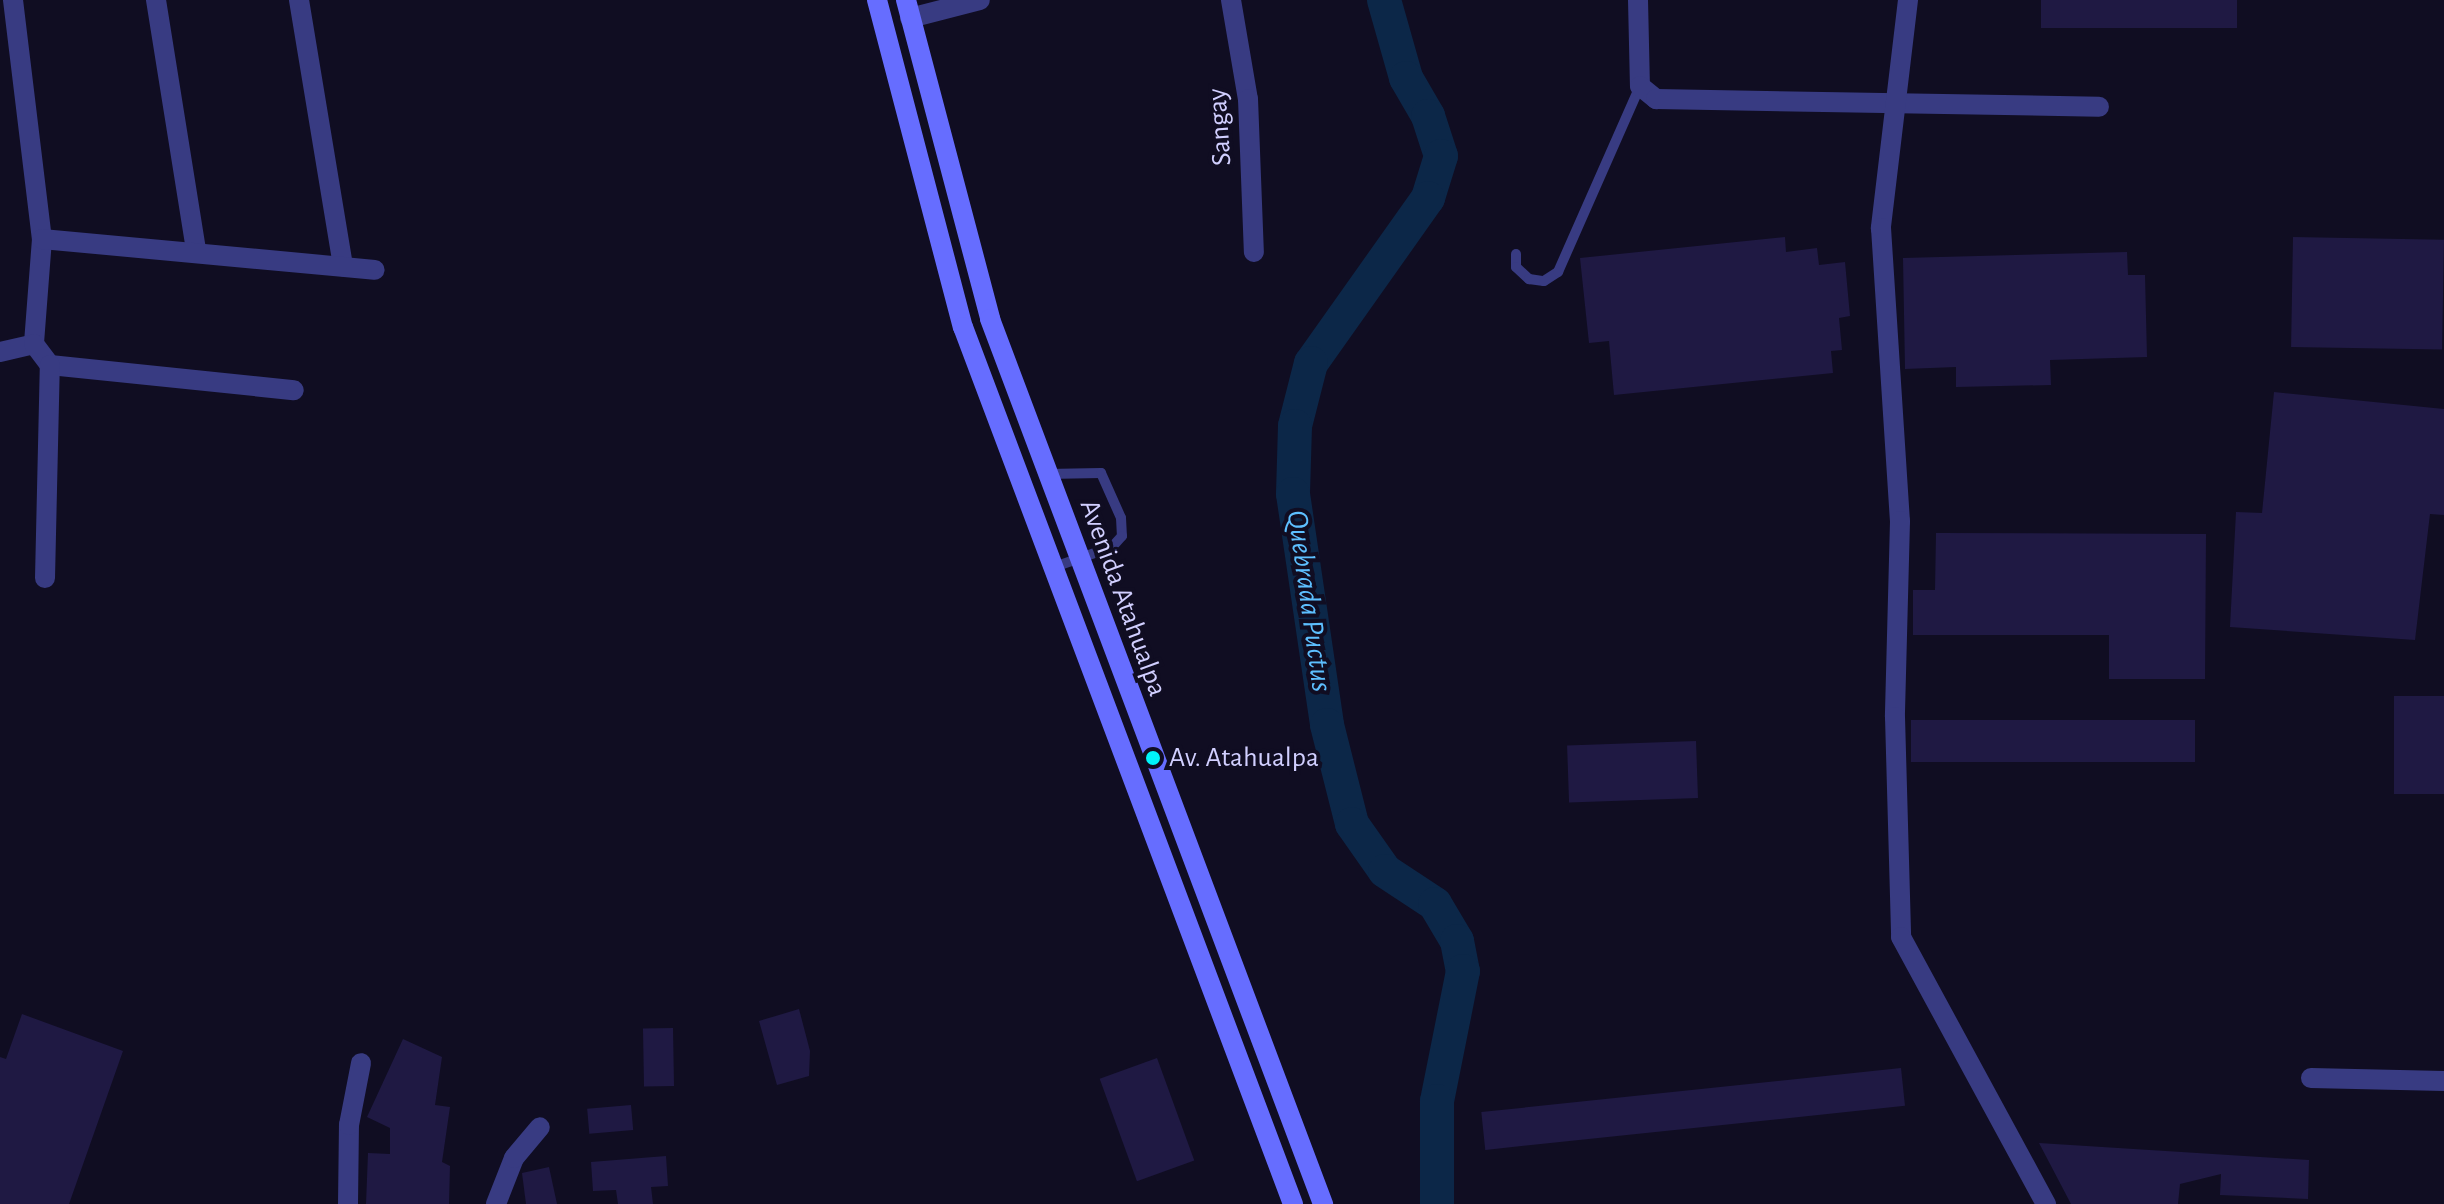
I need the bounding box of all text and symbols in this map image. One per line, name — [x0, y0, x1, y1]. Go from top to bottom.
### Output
street label: Sangay — [1201, 87, 1239, 167]
street label: Avenida Atahualpa — [1072, 495, 1174, 701]
water label: Quebrada Puctus — [1278, 508, 1340, 694]
place label: Av. Atahualpa — [1169, 741, 1319, 775]
marker: Av. Atahualpa — [1144, 749, 1162, 767]

